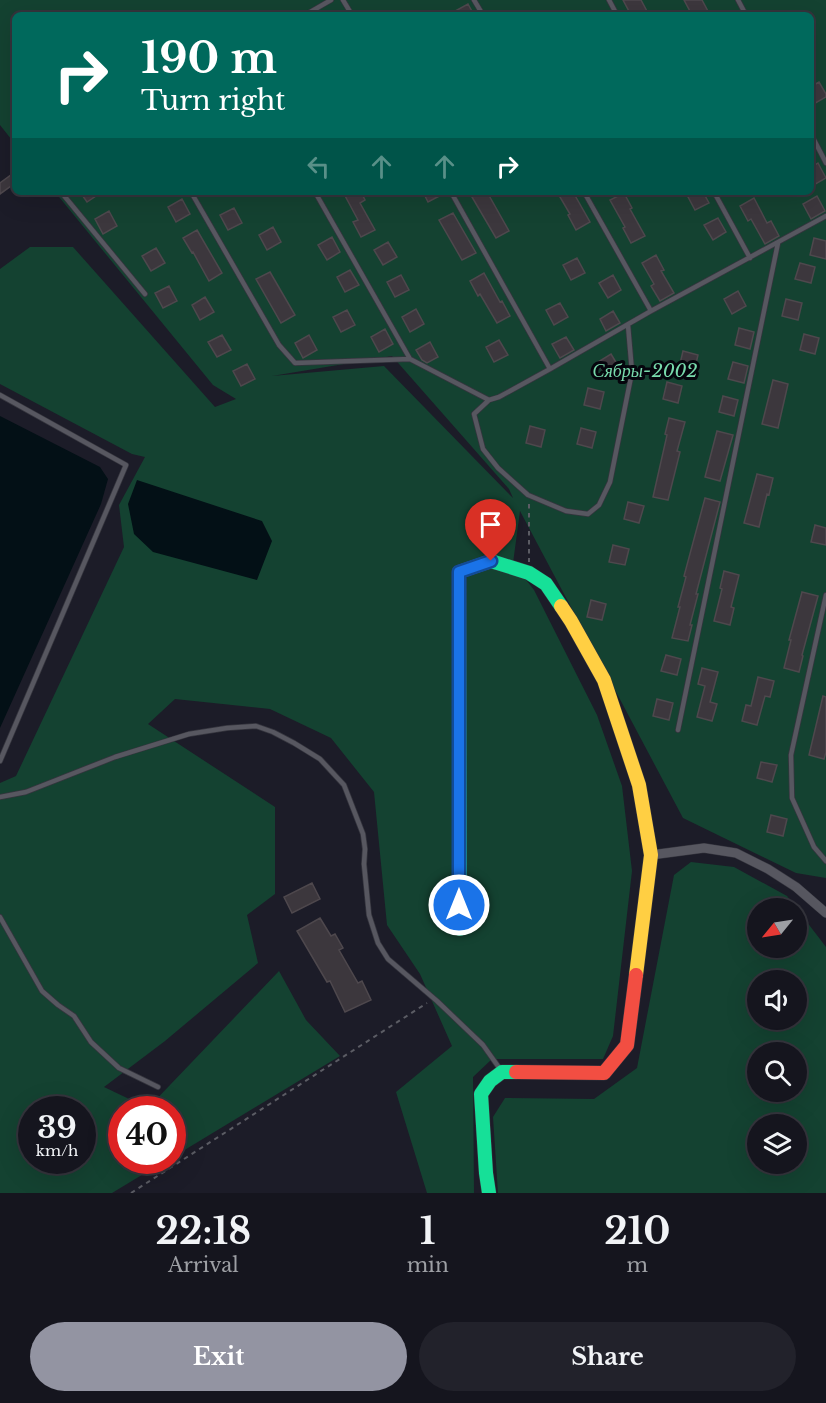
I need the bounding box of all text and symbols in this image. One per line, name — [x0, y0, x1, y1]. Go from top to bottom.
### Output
text: 190 m — [141, 32, 277, 84]
icon: right — [42, 36, 120, 114]
text: Turn right — [141, 84, 285, 117]
icon: left — [302, 150, 335, 183]
icon: ahead — [365, 150, 398, 183]
icon: ahead — [428, 150, 461, 183]
icon: right — [491, 150, 524, 183]
park label: Сябры-2002 — [592, 360, 698, 382]
pin — [465, 499, 516, 561]
icon: arrive — [474, 508, 507, 541]
position arrow — [427, 873, 491, 937]
north arrow — [747, 898, 807, 958]
map controls — [747, 898, 807, 1174]
button: sound — [747, 970, 807, 1030]
button: search — [747, 1042, 807, 1102]
speed limit sign: 40 — [108, 1096, 186, 1174]
text: 39 — [37, 1109, 77, 1146]
button: layers — [747, 1114, 807, 1174]
text: km/h — [36, 1141, 78, 1160]
text: 22:18 — [155, 1209, 251, 1254]
text: 1 — [420, 1209, 436, 1254]
text: 210 — [604, 1209, 670, 1254]
text: Arrival — [168, 1253, 239, 1277]
text: min — [407, 1253, 449, 1277]
text: m — [627, 1253, 648, 1277]
button: Exit — [30, 1322, 407, 1391]
button: Share — [419, 1322, 796, 1391]

